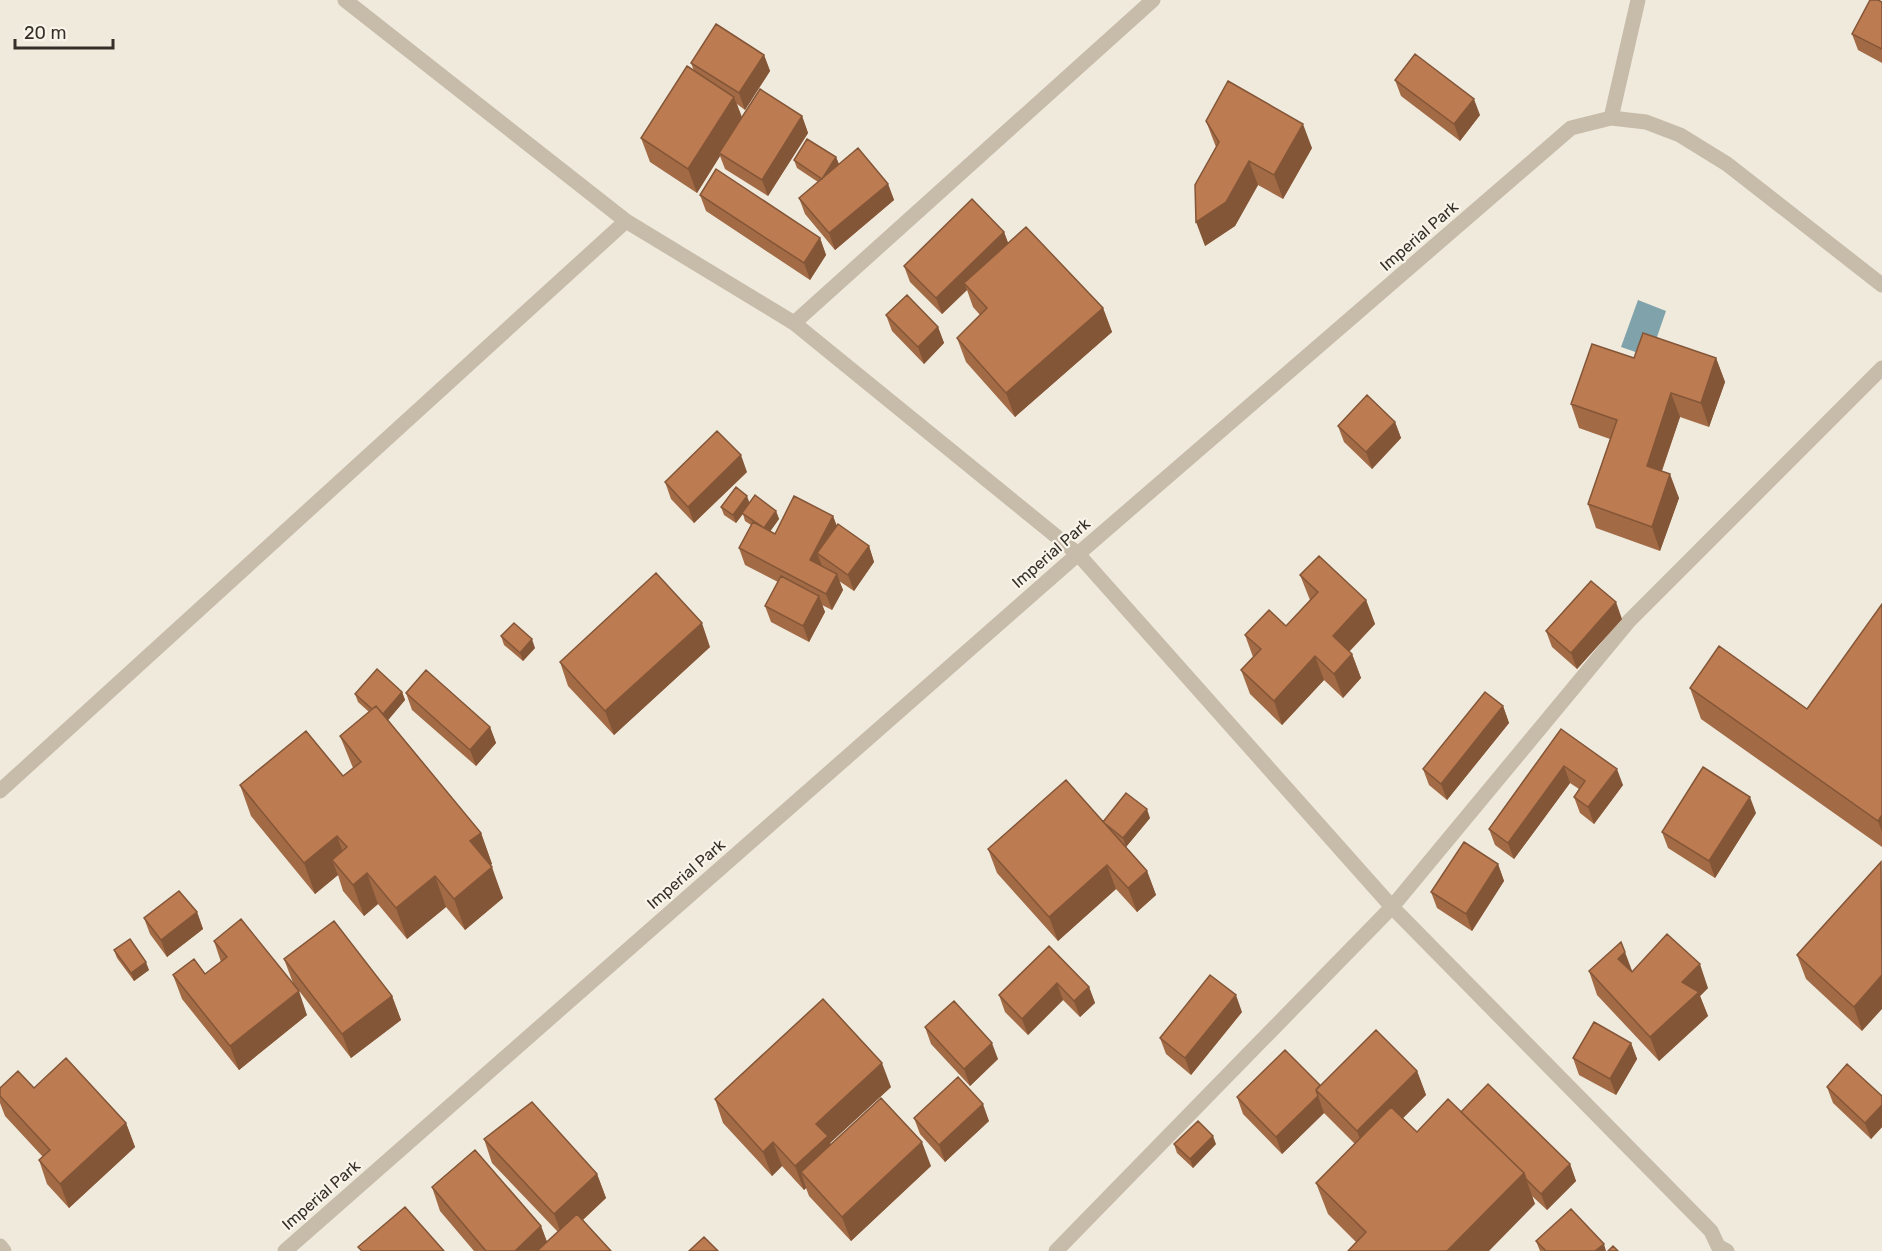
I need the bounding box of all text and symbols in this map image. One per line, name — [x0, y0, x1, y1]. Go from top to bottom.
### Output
scale bar — [15, 12, 112, 50]
text: 20 m — [24, 22, 66, 44]
street label: Imperial Park — [1376, 197, 1462, 275]
street label: Imperial Park — [1008, 514, 1094, 592]
street label: Imperial Park — [643, 835, 729, 913]
street label: Imperial Park — [278, 1156, 364, 1234]

